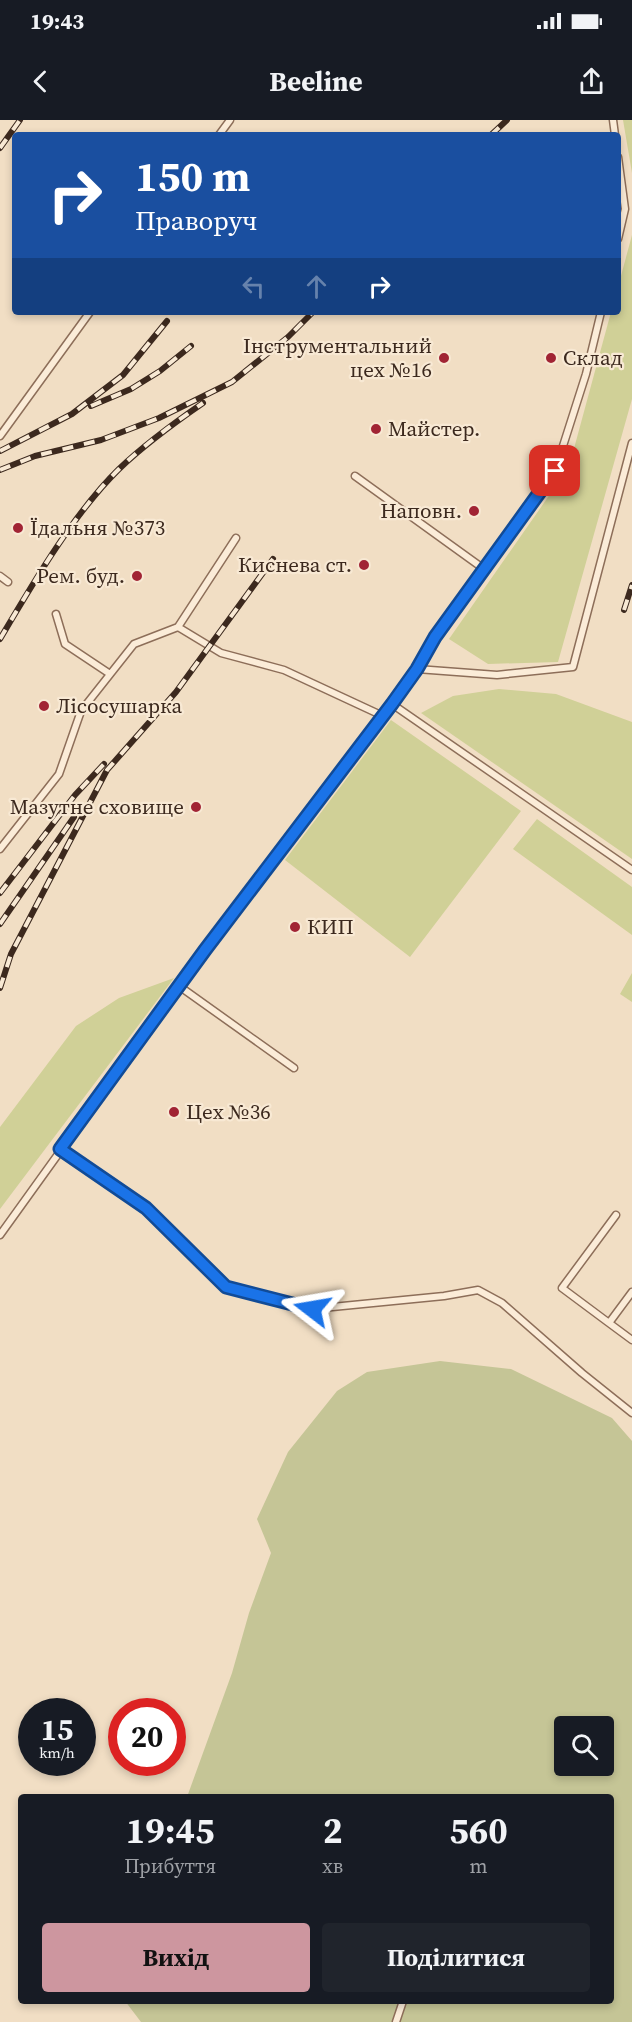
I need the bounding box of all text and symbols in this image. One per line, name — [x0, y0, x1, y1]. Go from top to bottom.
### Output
text: 19:43 — [30, 6, 84, 36]
text: Beeline — [269, 63, 363, 100]
icon: back — [24, 65, 57, 98]
icon: share — [575, 65, 608, 98]
text: 150 m — [135, 147, 250, 205]
icon: right — [36, 156, 114, 234]
text: Праворуч — [135, 202, 258, 239]
icon: left — [237, 270, 270, 303]
icon: ahead — [300, 270, 333, 303]
icon: right — [363, 270, 396, 303]
place label: Інструментальний цех №16 — [243, 331, 432, 384]
place label: Склад — [563, 343, 623, 372]
marker: Інструментальний цех №16 — [437, 351, 451, 365]
marker: Склад — [544, 351, 558, 365]
place label: Майстер. — [388, 414, 480, 443]
marker: Майстер. — [369, 422, 383, 436]
pin — [529, 445, 580, 496]
icon: arrive — [538, 454, 571, 487]
place label: Наповн. — [380, 496, 462, 525]
marker: Наповн. — [467, 504, 481, 518]
place label: Їдальня №373 — [30, 513, 165, 542]
marker: Їдальня №373 — [11, 521, 25, 535]
place label: Киснева ст. — [238, 550, 352, 579]
marker: Киснева ст. — [357, 558, 371, 572]
place label: Рем. буд. — [36, 561, 125, 590]
marker: Рем. буд. — [130, 569, 144, 583]
place label: Лісосушарка — [56, 691, 182, 720]
marker: Лісосушарка — [37, 699, 51, 713]
place label: Мазутне сховище — [10, 792, 184, 821]
marker: Мазутне сховище — [189, 800, 203, 814]
place label: КИП — [307, 912, 354, 941]
marker: КИП — [288, 920, 302, 934]
place label: Цех №36 — [186, 1097, 271, 1126]
marker: Цех №36 — [167, 1105, 181, 1119]
position arrow — [280, 1277, 344, 1341]
speed limit sign: 20 — [108, 1698, 186, 1776]
text: 15 — [41, 1709, 73, 1750]
map controls — [554, 1716, 614, 1776]
button: search — [554, 1716, 614, 1776]
text: km/h — [39, 1742, 75, 1763]
text: 19:45 — [126, 1806, 215, 1855]
text: 2 — [323, 1806, 342, 1855]
text: 560 — [449, 1806, 508, 1855]
text: Прибуття — [124, 1852, 216, 1880]
text: хв — [322, 1852, 343, 1880]
text: m — [470, 1852, 488, 1880]
button: Вихід — [42, 1923, 310, 1992]
button: Поділитися — [322, 1923, 590, 1992]

